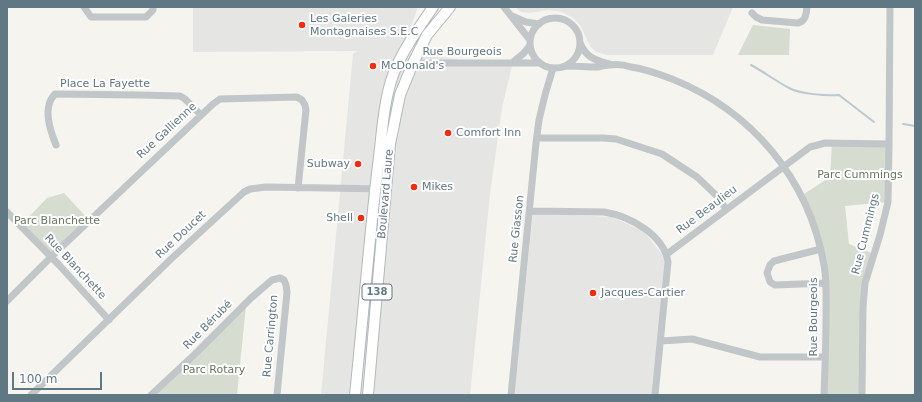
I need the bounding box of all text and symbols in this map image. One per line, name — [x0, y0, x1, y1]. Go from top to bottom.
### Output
place label: Les Galeries Montagnaises S.E.C — [310, 12, 418, 38]
marker: Les Galeries Montagnaises S.E.C — [297, 20, 307, 30]
street label: Rue Bourgeois — [422, 45, 502, 59]
place label: McDonald's — [381, 59, 444, 73]
marker: McDonald's — [368, 61, 378, 71]
street label: Place La Fayette — [60, 77, 150, 91]
street label: Rue Gallienne — [135, 100, 199, 162]
place label: Comfort Inn — [456, 126, 521, 140]
marker: Comfort Inn — [443, 128, 453, 138]
street label: Boulevard Laure — [376, 149, 396, 239]
place label: Subway — [307, 157, 350, 171]
marker: Subway — [353, 159, 363, 169]
park label: Parc Cummings — [817, 168, 903, 182]
place label: Mikes — [422, 180, 453, 194]
marker: Mikes — [409, 182, 419, 192]
street label: Rue Beaulieu — [674, 183, 740, 237]
street label: Rue Cummings — [850, 192, 882, 276]
street label: Rue Giasson — [507, 195, 527, 263]
street label: Rue Doucet — [153, 208, 209, 262]
place label: Shell — [326, 211, 353, 225]
marker: Shell — [356, 213, 366, 223]
park label: Parc Blanchette — [14, 214, 100, 228]
street label: Rue Blanchette — [42, 232, 108, 302]
street label: Rue Bourgeois — [807, 277, 821, 357]
road number: 138 — [362, 284, 392, 300]
place label: Jacques-Cartier — [601, 286, 685, 300]
marker: Jacques-Cartier — [588, 288, 598, 298]
street label: Rue Carrington — [261, 294, 281, 378]
street label: Rue Bérubé — [181, 298, 235, 352]
park label: Parc Rotary — [183, 363, 245, 377]
scale bar — [14, 364, 104, 390]
text: 100 m — [19, 372, 57, 386]

